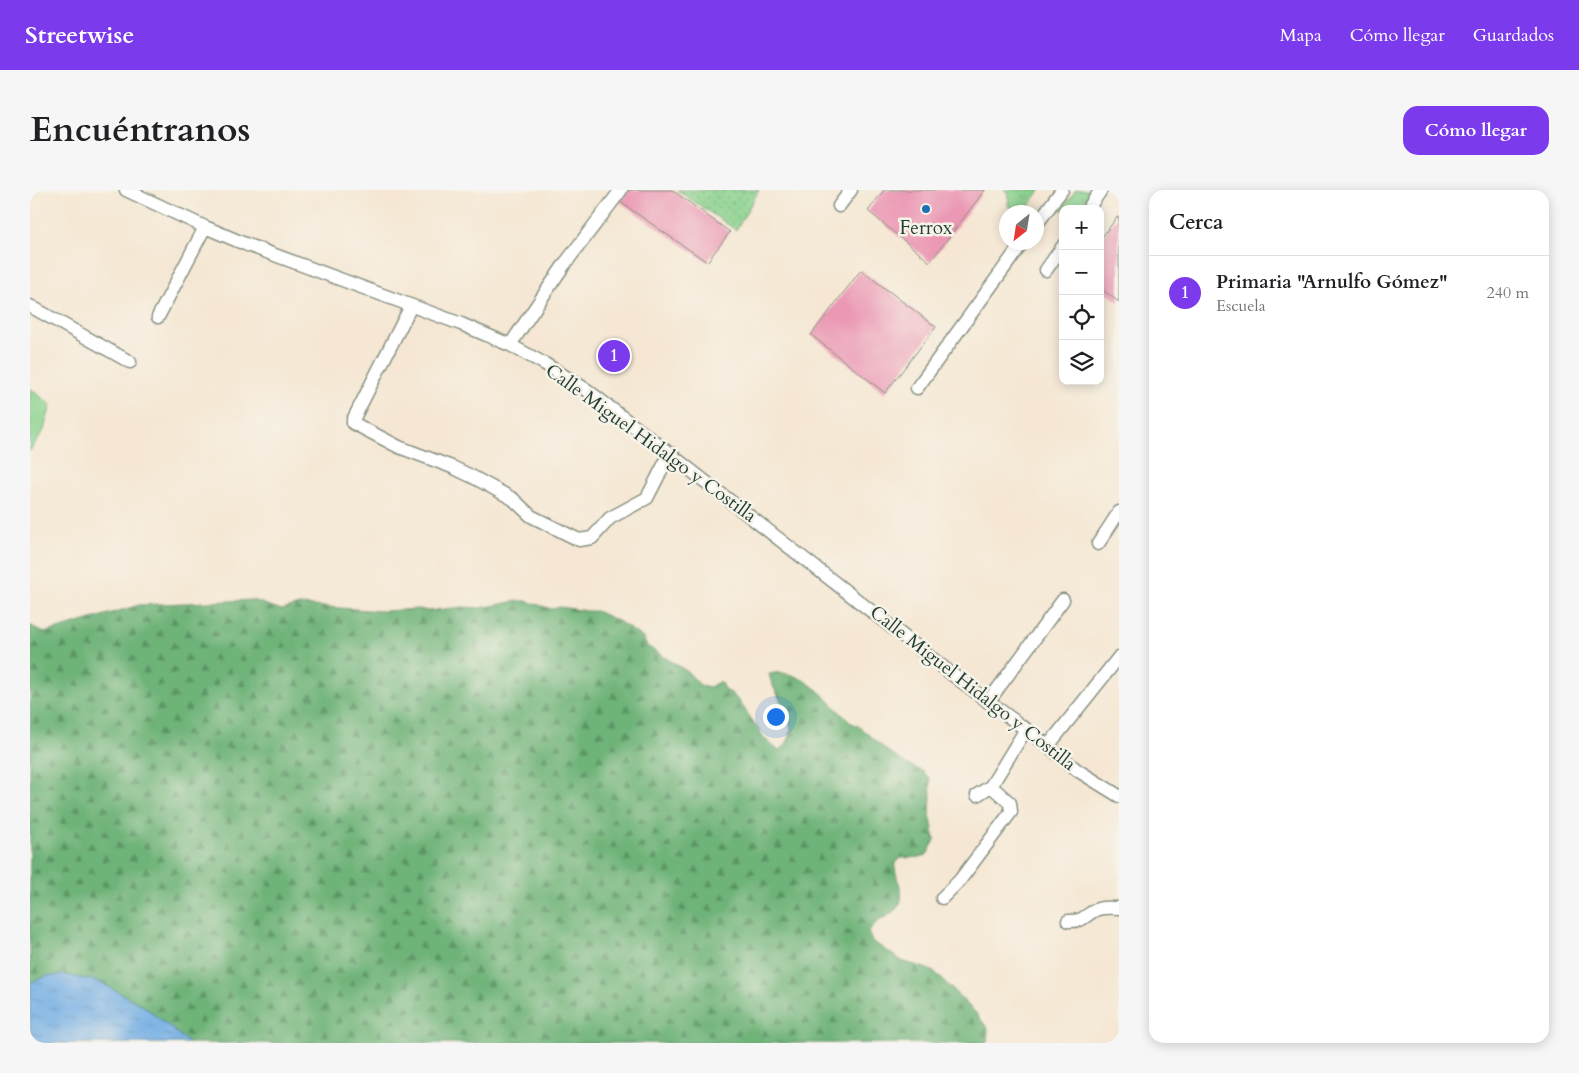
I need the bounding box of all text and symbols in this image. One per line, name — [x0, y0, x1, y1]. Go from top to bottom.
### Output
text: Streetwise — [25, 19, 134, 52]
text: Mapa — [1280, 23, 1322, 48]
text: Cómo llegar — [1350, 23, 1445, 48]
text: Guardados — [1473, 23, 1554, 48]
text: Encuéntranos — [30, 106, 251, 154]
button: Cómo llegar — [1403, 106, 1549, 155]
marker: Ferrox — [920, 203, 932, 215]
north arrow — [999, 205, 1044, 250]
map controls — [1059, 205, 1104, 385]
button: + — [1059, 205, 1104, 250]
text: Cerca — [1169, 208, 1223, 237]
place label: Ferrox — [899, 215, 953, 241]
button: − — [1059, 250, 1104, 295]
text: Primaria "Arnulfo Gómez" — [1216, 269, 1448, 295]
text: 1 — [1181, 282, 1189, 304]
text: 240 m — [1487, 282, 1529, 304]
button: locate — [1059, 295, 1104, 340]
text: Escuela — [1216, 295, 1266, 317]
pin: 1 — [598, 337, 630, 375]
button: layers — [1059, 340, 1104, 385]
street label: Calle Miguel Hidalgo y Costilla — [540, 358, 762, 528]
street label: Calle Miguel Hidalgo y Costilla — [865, 599, 1081, 777]
your location — [763, 704, 789, 730]

